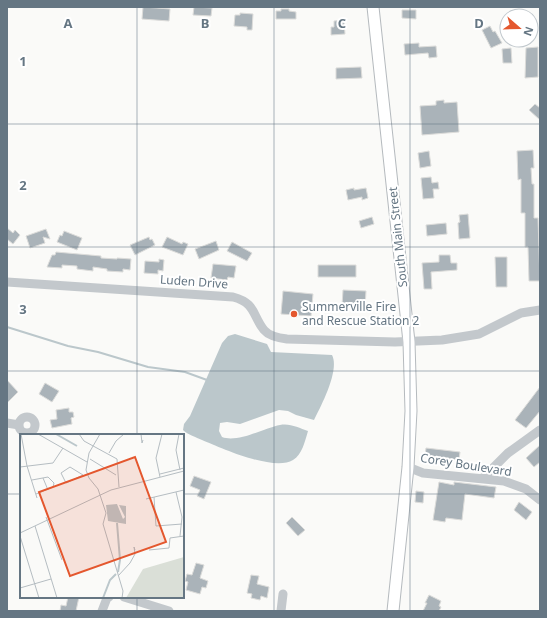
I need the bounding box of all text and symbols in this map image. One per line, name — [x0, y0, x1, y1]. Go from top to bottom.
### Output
north arrow — [499, 8, 539, 48]
text: A — [64, 14, 73, 32]
text: B — [201, 14, 209, 32]
text: C — [338, 14, 346, 32]
text: D — [474, 14, 484, 32]
text: N — [520, 25, 537, 38]
text: 1 — [19, 52, 27, 70]
text: 2 — [19, 176, 27, 194]
street label: South Main Street — [384, 185, 411, 288]
street label: Luden Drive — [159, 271, 229, 292]
place label: Summerville Fire and Rescue Station 2 — [302, 298, 420, 329]
text: 3 — [19, 300, 27, 318]
marker: Summerville Fire and Rescue Station 2 — [289, 309, 299, 319]
inset map — [20, 434, 184, 598]
street label: Corey Boulevard — [419, 449, 513, 480]

